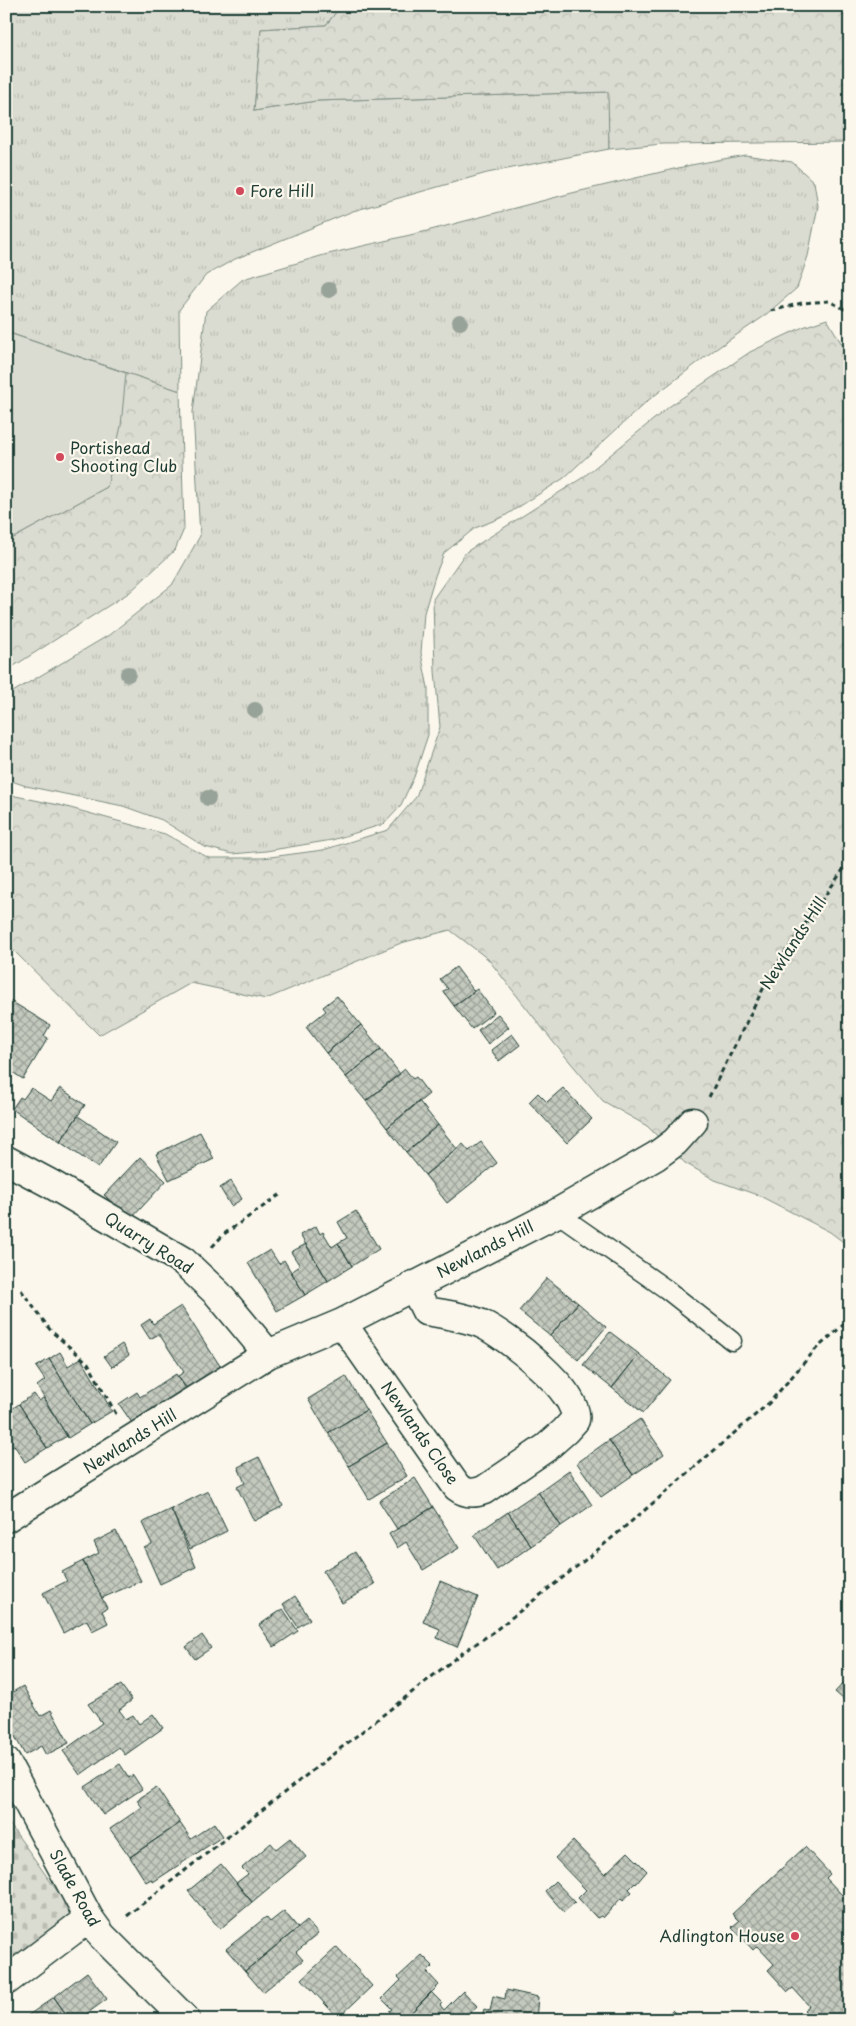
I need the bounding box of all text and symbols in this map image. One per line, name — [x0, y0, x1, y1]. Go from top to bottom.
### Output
place label: Fore Hill — [250, 178, 314, 202]
marker: Fore Hill — [234, 185, 246, 197]
place label: Portishead Shooting Club — [70, 435, 177, 477]
marker: Portishead Shooting Club — [54, 451, 66, 463]
street label: Newlands Hill — [753, 891, 831, 994]
street label: Quarry Road — [100, 1205, 199, 1279]
street label: Newlands Hill — [432, 1213, 537, 1283]
street label: Newlands Close — [376, 1376, 465, 1489]
street label: Newlands Hill — [78, 1402, 181, 1478]
street label: Slade Road — [45, 1844, 107, 1931]
place label: Adlington House — [660, 1923, 785, 1947]
marker: Adlington House — [789, 1930, 801, 1942]

